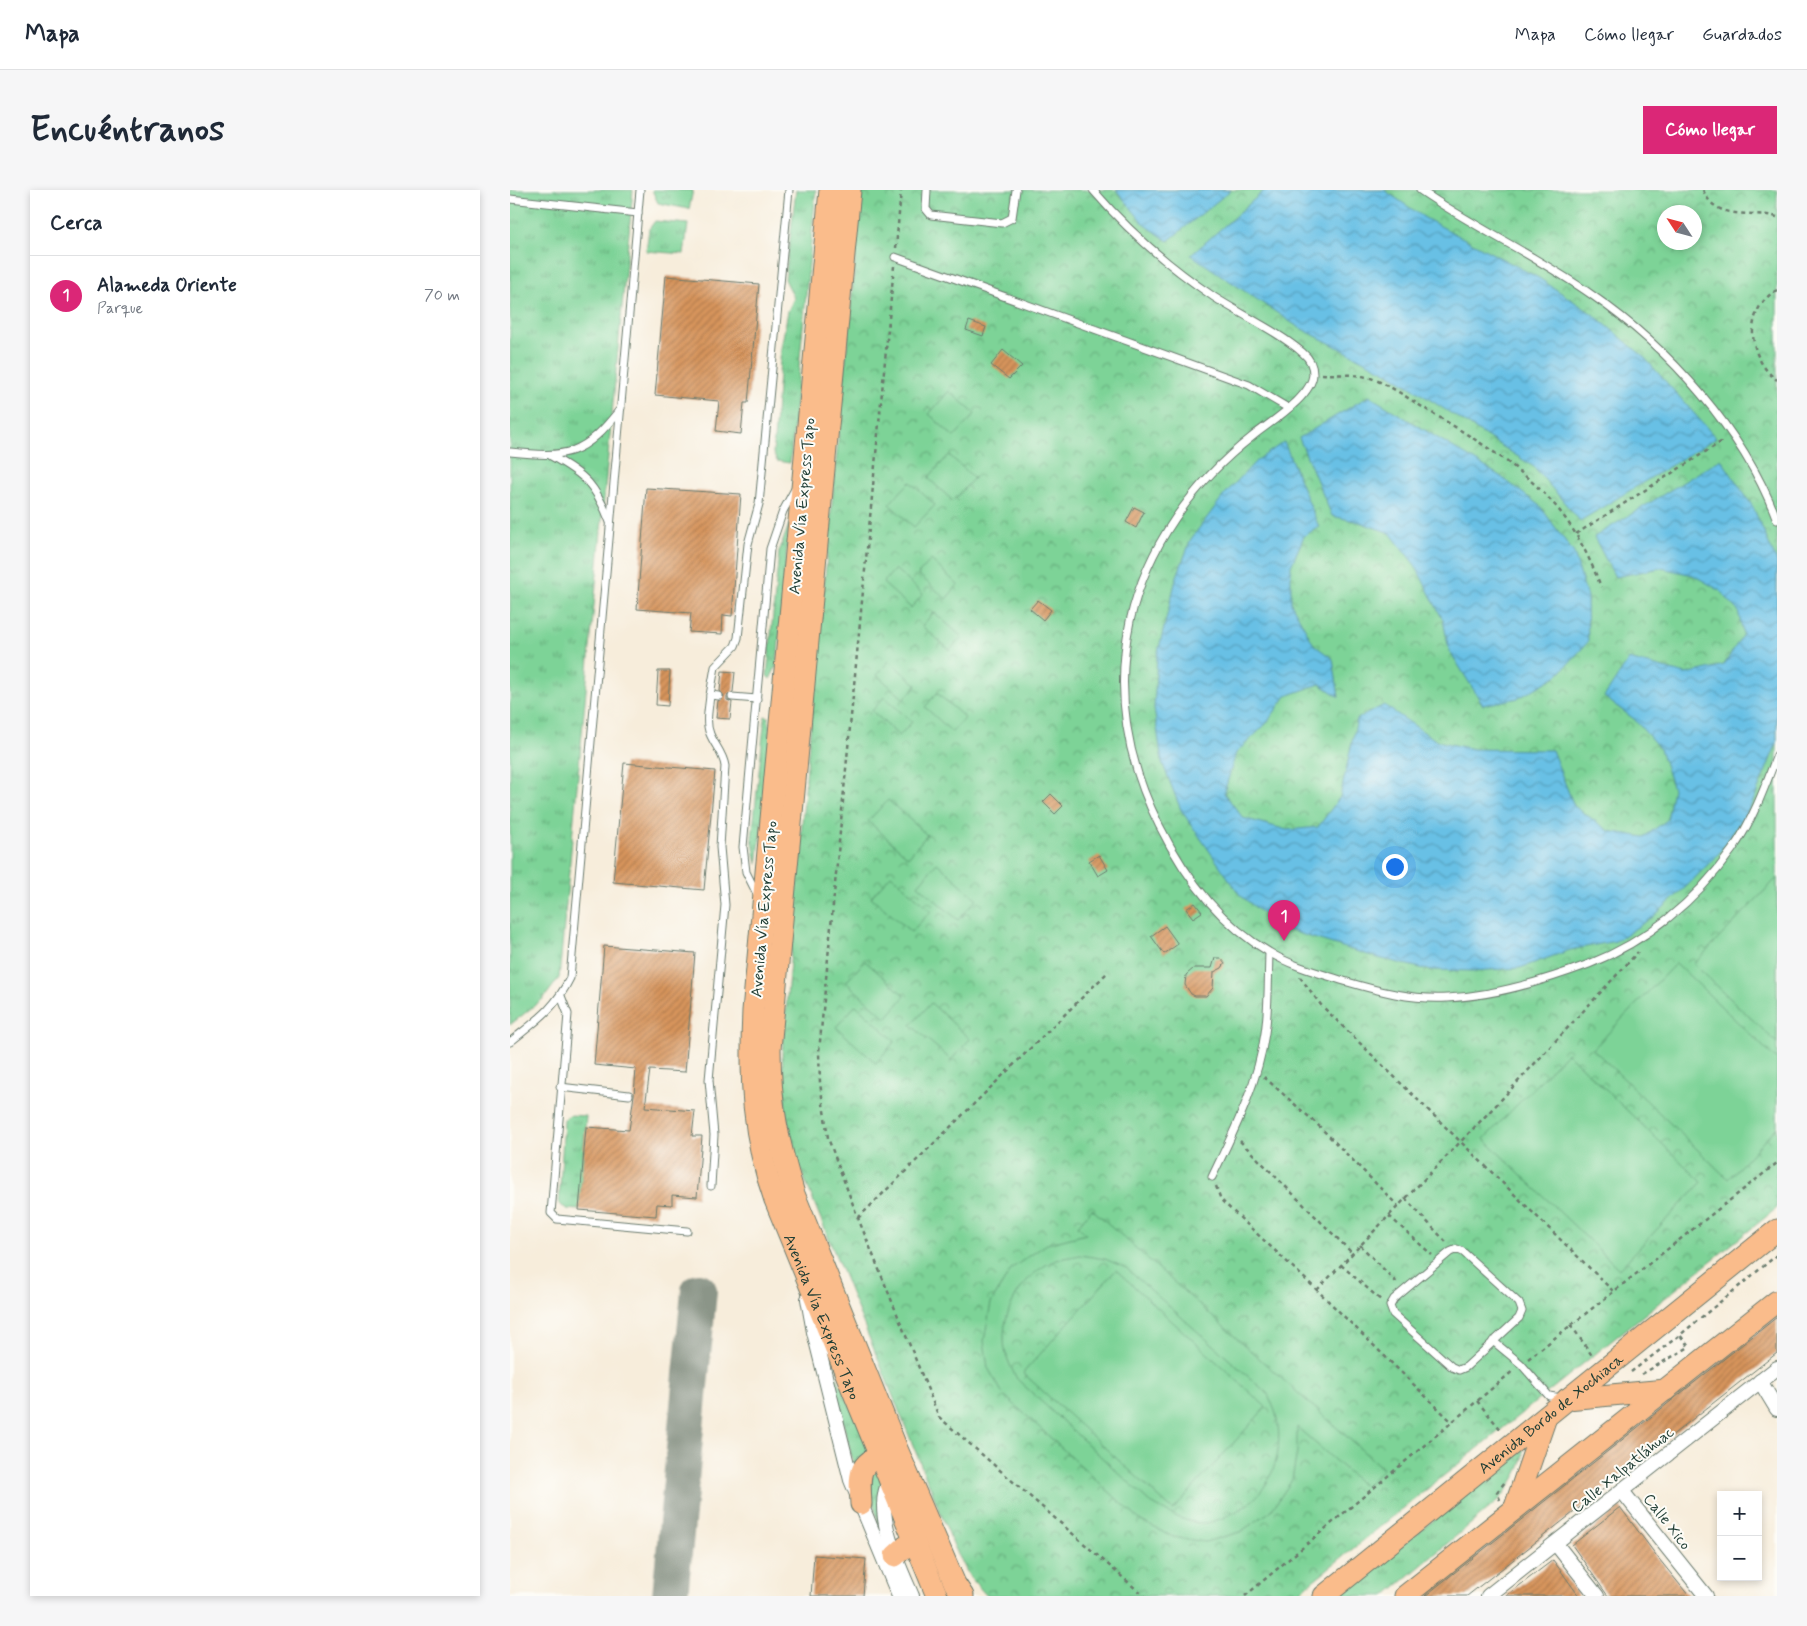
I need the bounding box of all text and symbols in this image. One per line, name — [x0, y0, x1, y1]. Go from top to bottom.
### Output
text: Mapa — [25, 19, 80, 50]
text: Mapa — [1515, 23, 1556, 47]
text: Cómo llegar — [1584, 23, 1674, 47]
text: Guardados — [1702, 23, 1782, 47]
button: Cómo llegar — [1643, 106, 1777, 154]
text: Encuéntranos — [30, 107, 225, 153]
north arrow — [1657, 205, 1702, 250]
text: Cerca — [50, 209, 103, 237]
text: Alameda Oriente — [97, 273, 237, 298]
text: 1 — [62, 285, 70, 306]
text: 70 m — [424, 285, 460, 306]
text: Parque — [97, 298, 143, 319]
street label: Avenida Vía Express Tapo — [784, 417, 821, 595]
street label: Avenida Vía Express Tapo — [746, 820, 783, 998]
your location — [1382, 854, 1408, 880]
pin: 1 — [1268, 900, 1300, 941]
street label: Avenida Vía Express Tapo — [778, 1231, 865, 1403]
street label: Avenida Bordo de Xochiaca — [1474, 1349, 1628, 1479]
street label: Calle Xalpatláhuac — [1567, 1422, 1679, 1518]
street label: Calle Xico — [1638, 1489, 1696, 1555]
map controls — [1717, 1491, 1762, 1581]
button: + — [1717, 1491, 1762, 1536]
button: − — [1717, 1536, 1762, 1581]

